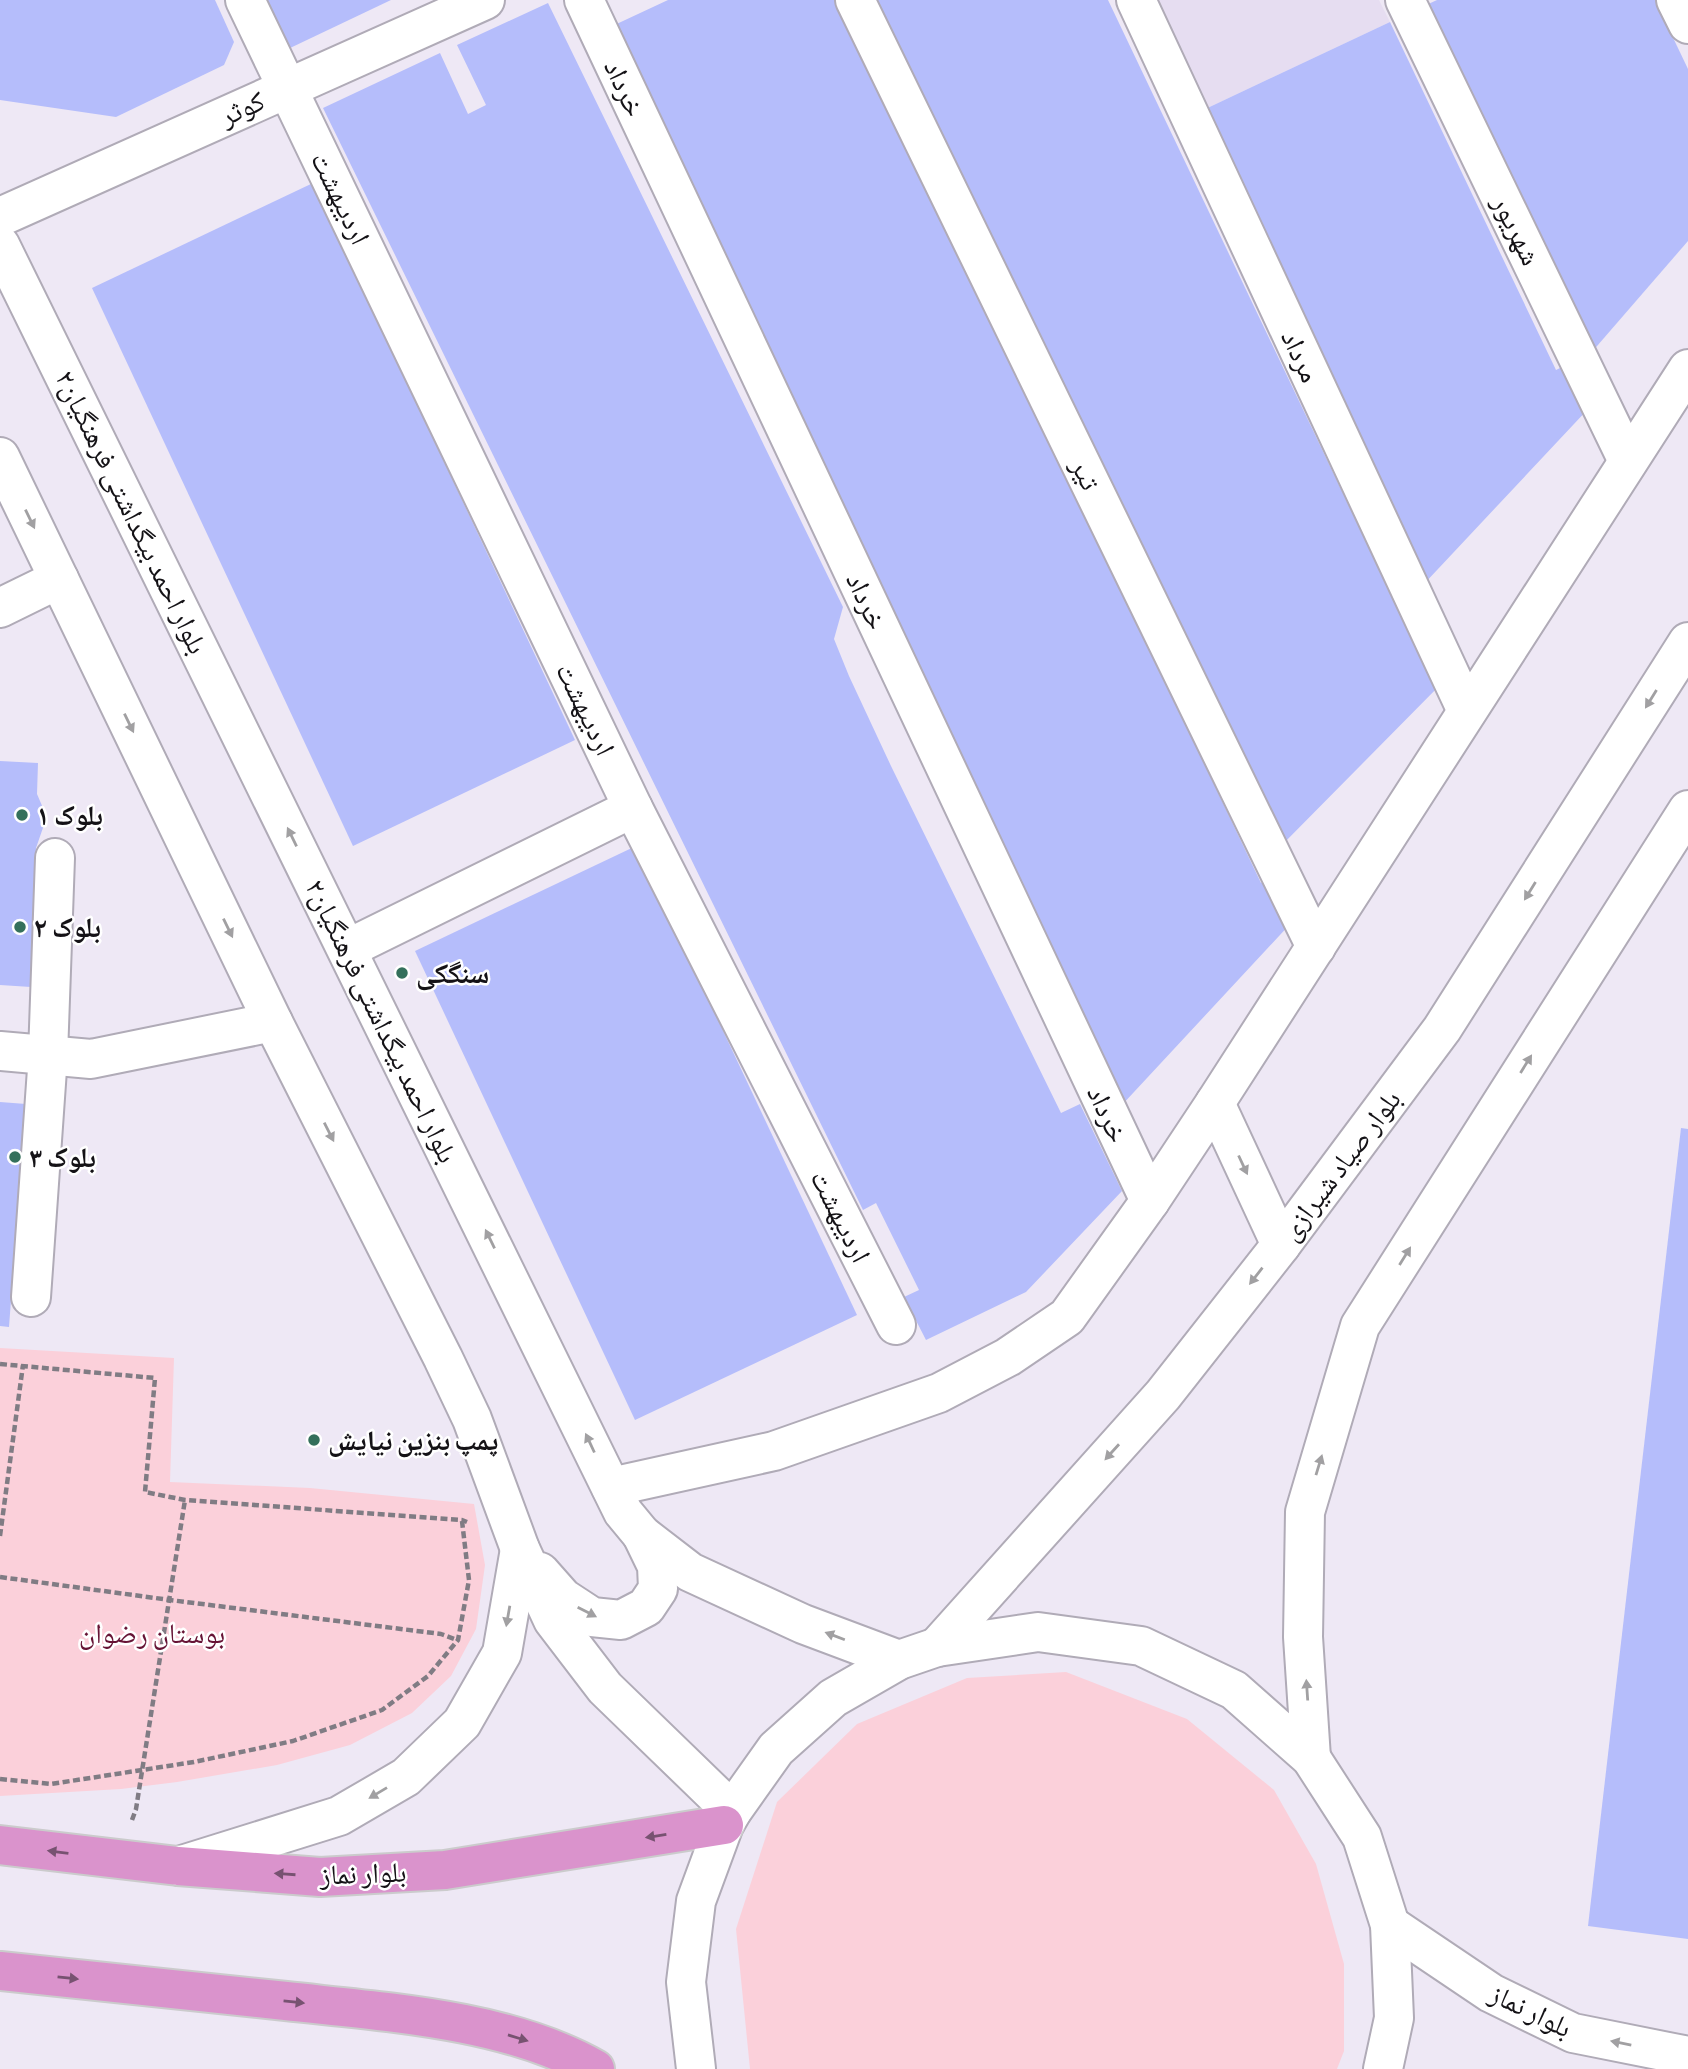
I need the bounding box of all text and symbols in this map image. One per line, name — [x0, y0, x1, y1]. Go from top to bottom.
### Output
street label: خرداد — [598, 56, 648, 121]
street label: کوثر — [215, 88, 270, 132]
street label: اردیبهشت — [305, 148, 373, 250]
street label: شهریور — [1486, 191, 1544, 270]
street label: مرداد — [1275, 326, 1323, 387]
street label: بلوار احمد بیگداشتی فرهنگیان۲ — [48, 367, 211, 660]
street label: تیر — [1064, 454, 1104, 495]
one-way arrow — [24, 509, 35, 529]
street label: خرداد — [840, 569, 890, 634]
street label: اردیبهشت — [550, 659, 618, 761]
one-way arrow — [1645, 690, 1658, 709]
one-way arrow — [123, 713, 135, 733]
place label: بلوک ۱ — [36, 803, 103, 832]
marker: بلوک ۱ — [14, 807, 30, 823]
one-way arrow — [286, 827, 298, 847]
street label: بلوار احمد بیگداشتی فرهنگیان۲ — [298, 876, 461, 1169]
one-way arrow — [1523, 882, 1536, 901]
place label: بلوک ۲ — [34, 915, 101, 944]
one-way arrow — [222, 918, 233, 938]
marker: بلوک ۲ — [12, 919, 28, 935]
place label: سنگکی — [416, 961, 489, 991]
marker: سنگکی — [394, 965, 410, 981]
one-way arrow — [1520, 1055, 1533, 1074]
street label: خرداد — [1081, 1082, 1131, 1147]
street label: بلوار صیاد شیرازی — [1276, 1086, 1408, 1247]
one-way arrow — [323, 1122, 334, 1142]
place label: بلوک ۳ — [29, 1145, 96, 1174]
marker: بلوک ۳ — [7, 1149, 23, 1165]
one-way arrow — [1238, 1154, 1249, 1175]
street label: اردیبهشت — [804, 1166, 874, 1268]
one-way arrow — [485, 1229, 496, 1249]
one-way arrow — [1398, 1247, 1411, 1266]
one-way arrow — [1249, 1267, 1264, 1285]
place label: پمپ بنزین نیایش — [328, 1428, 498, 1458]
marker: پمپ بنزین نیایش — [306, 1432, 322, 1448]
one-way arrow — [584, 1433, 595, 1454]
one-way arrow — [1104, 1443, 1120, 1461]
one-way arrow — [1314, 1454, 1324, 1475]
one-way arrow — [503, 1605, 514, 1627]
one-way arrow — [577, 1606, 597, 1617]
park label: بوستان رضوان — [79, 1621, 225, 1650]
one-way arrow — [825, 1630, 846, 1641]
one-way arrow — [1301, 1679, 1312, 1701]
one-way arrow — [369, 1787, 388, 1799]
one-way arrow — [645, 1831, 667, 1842]
one-way arrow — [47, 1846, 69, 1857]
street label: بلوار نماز — [318, 1859, 407, 1891]
one-way arrow — [274, 1868, 296, 1879]
one-way arrow — [57, 1973, 79, 1984]
street label: بلوار نماز — [1484, 1980, 1575, 2043]
one-way arrow — [283, 1997, 305, 2008]
one-way arrow — [508, 2034, 529, 2044]
one-way arrow — [1610, 2037, 1632, 2048]

